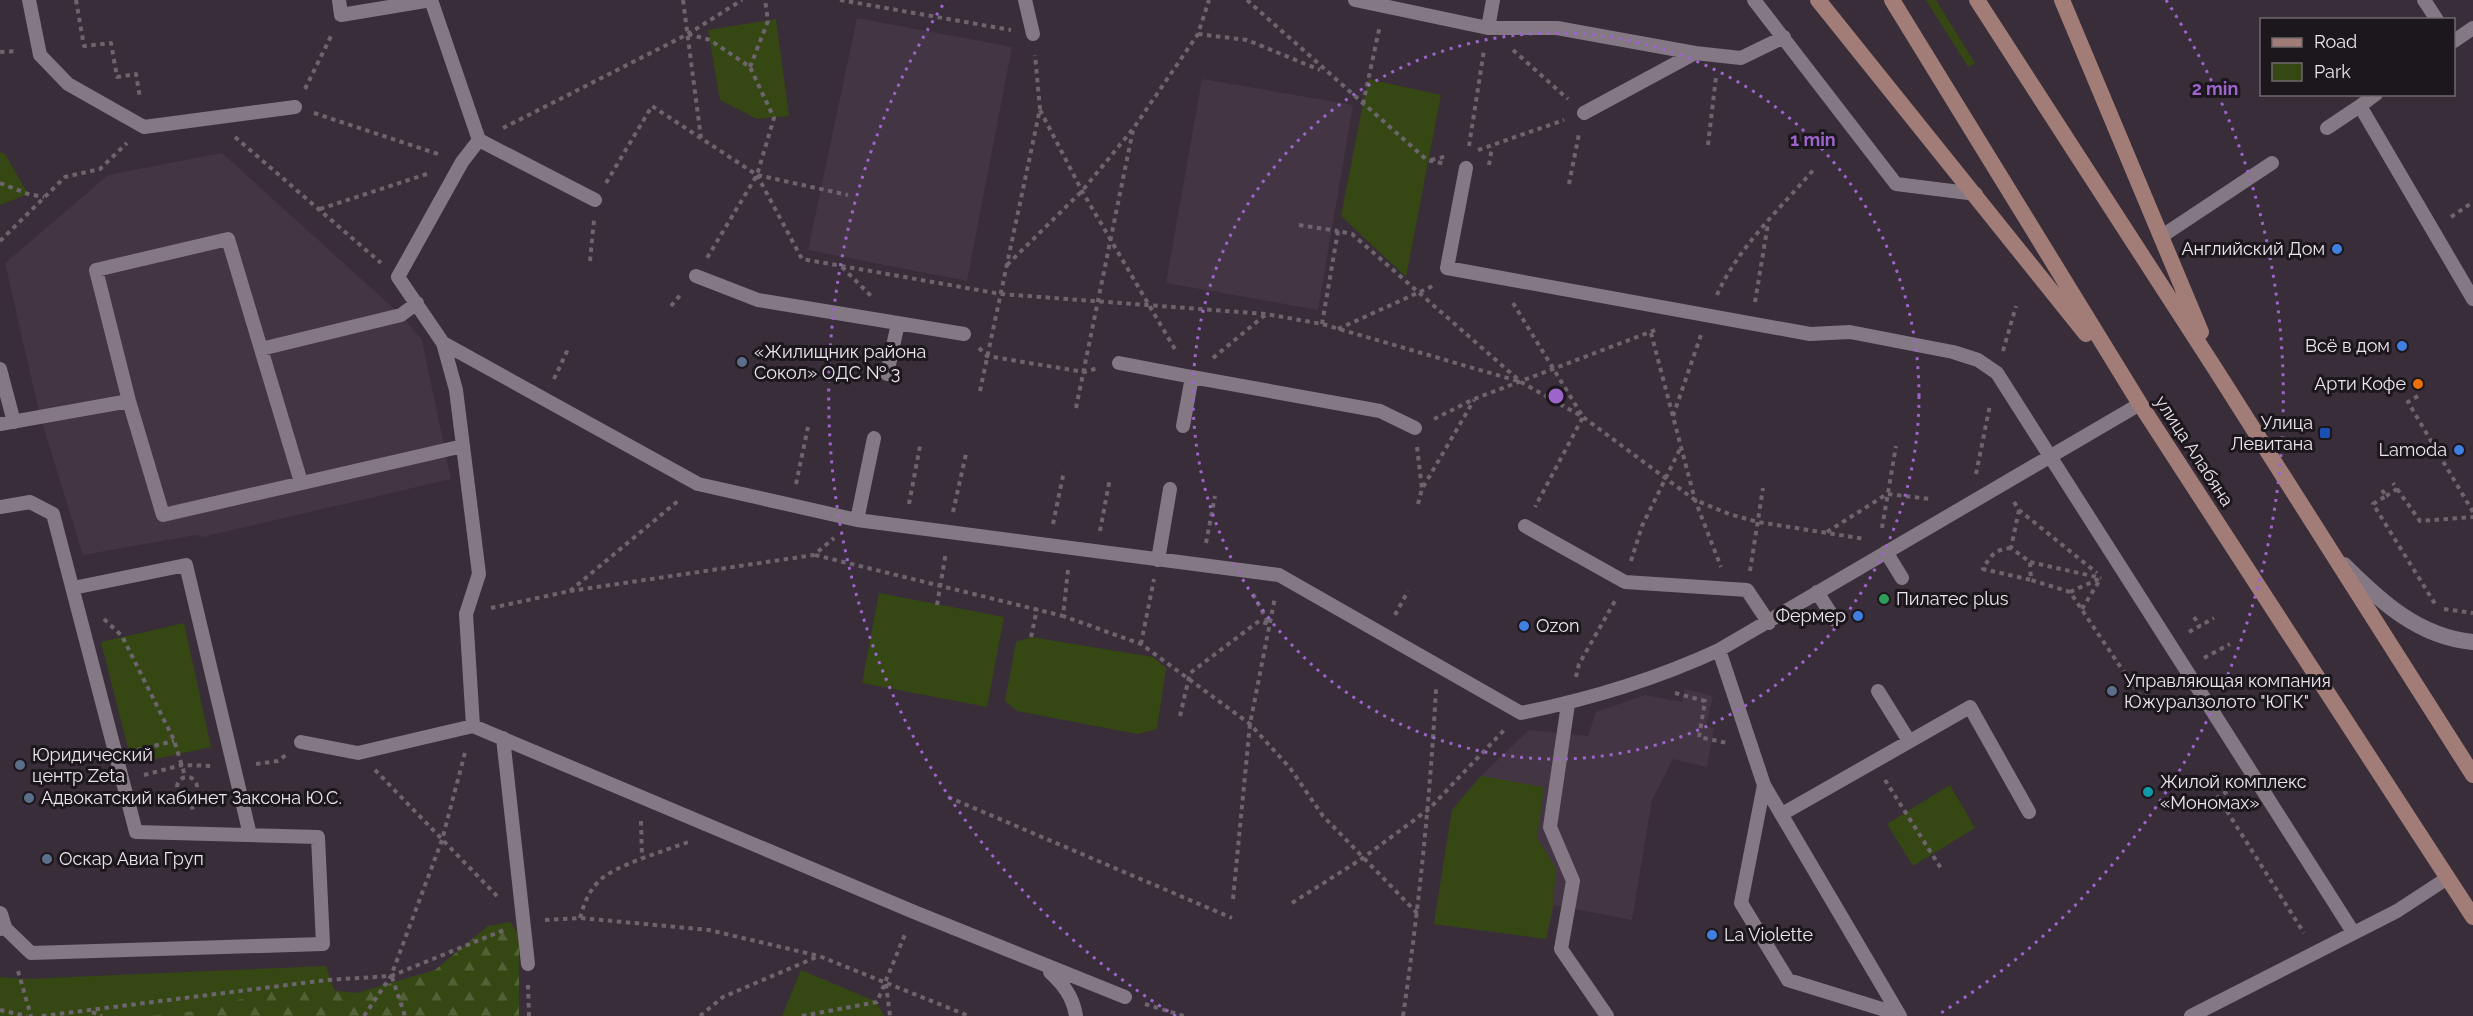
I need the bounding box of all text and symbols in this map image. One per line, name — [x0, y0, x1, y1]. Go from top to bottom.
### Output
legend — [2260, 18, 2455, 96]
text: Road — [2314, 31, 2357, 52]
text: Park — [2314, 61, 2351, 82]
text: 2 min — [2192, 78, 2238, 99]
text: 1 min — [1790, 129, 1836, 150]
place label: Английский Дом — [2181, 238, 2325, 259]
marker: Английский Дом — [2330, 242, 2344, 256]
place label: Всё в дом — [2305, 335, 2390, 356]
marker: Всё в дом — [2395, 339, 2409, 353]
place label: «Жилищник района Сокол» ОДС № 3 — [754, 341, 926, 383]
marker: «Жилищник района Сокол» ОДС № 3 — [735, 355, 749, 369]
place label: Арти Кофе — [2314, 373, 2406, 394]
marker: Арти Кофе — [2411, 377, 2425, 391]
centre of rings — [1546, 386, 1566, 406]
street label: улица Алабяна — [2151, 391, 2238, 510]
place label: Улица Левитана — [2230, 412, 2313, 454]
marker: Улица Левитана — [2318, 426, 2332, 440]
place label: Lamoda — [2378, 439, 2447, 460]
marker: Lamoda — [2452, 443, 2466, 457]
place label: Пилатес plus — [1896, 588, 2009, 609]
marker: Пилатес plus — [1877, 592, 1891, 606]
place label: Фермер — [1775, 605, 1846, 626]
marker: Фермер — [1851, 609, 1865, 623]
place label: Ozon — [1536, 615, 1579, 636]
marker: Ozon — [1517, 619, 1531, 633]
place label: Управляющая компания Южуралзолото "ЮГК" — [2124, 670, 2331, 712]
marker: Управляющая компания Южуралзолото "ЮГК" — [2105, 684, 2119, 698]
place label: Юридический центр Zeta — [32, 744, 153, 786]
marker: Юридический центр Zeta — [13, 758, 27, 772]
place label: Жилой комплекс «Мономах» — [2160, 771, 2307, 813]
marker: Жилой комплекс «Мономах» — [2141, 785, 2155, 799]
place label: Адвокатский кабинет Заксона Ю.С. — [41, 787, 342, 808]
marker: Адвокатский кабинет Заксона Ю.С. — [22, 791, 36, 805]
place label: Оскар Авиа Груп — [59, 848, 204, 869]
marker: Оскар Авиа Груп — [40, 852, 54, 866]
place label: La Violette — [1724, 924, 1813, 945]
marker: La Violette — [1705, 928, 1719, 942]

